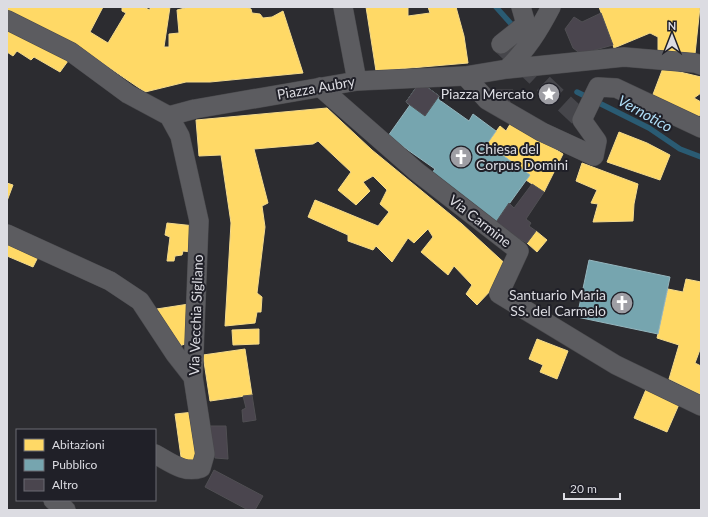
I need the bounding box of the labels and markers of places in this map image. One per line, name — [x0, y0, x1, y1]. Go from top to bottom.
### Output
place icon: Piazza Mercato — [536, 81, 562, 107]
place label: Piazza Mercato — [441, 85, 534, 102]
place label: Chiesa del Corpus Domini — [476, 140, 568, 173]
church icon: Chiesa del Corpus Domini — [448, 144, 474, 170]
place label: Santuario Maria SS. del Carmelo — [509, 286, 606, 319]
church icon: Santuario Maria SS. del Carmelo — [609, 290, 635, 316]

